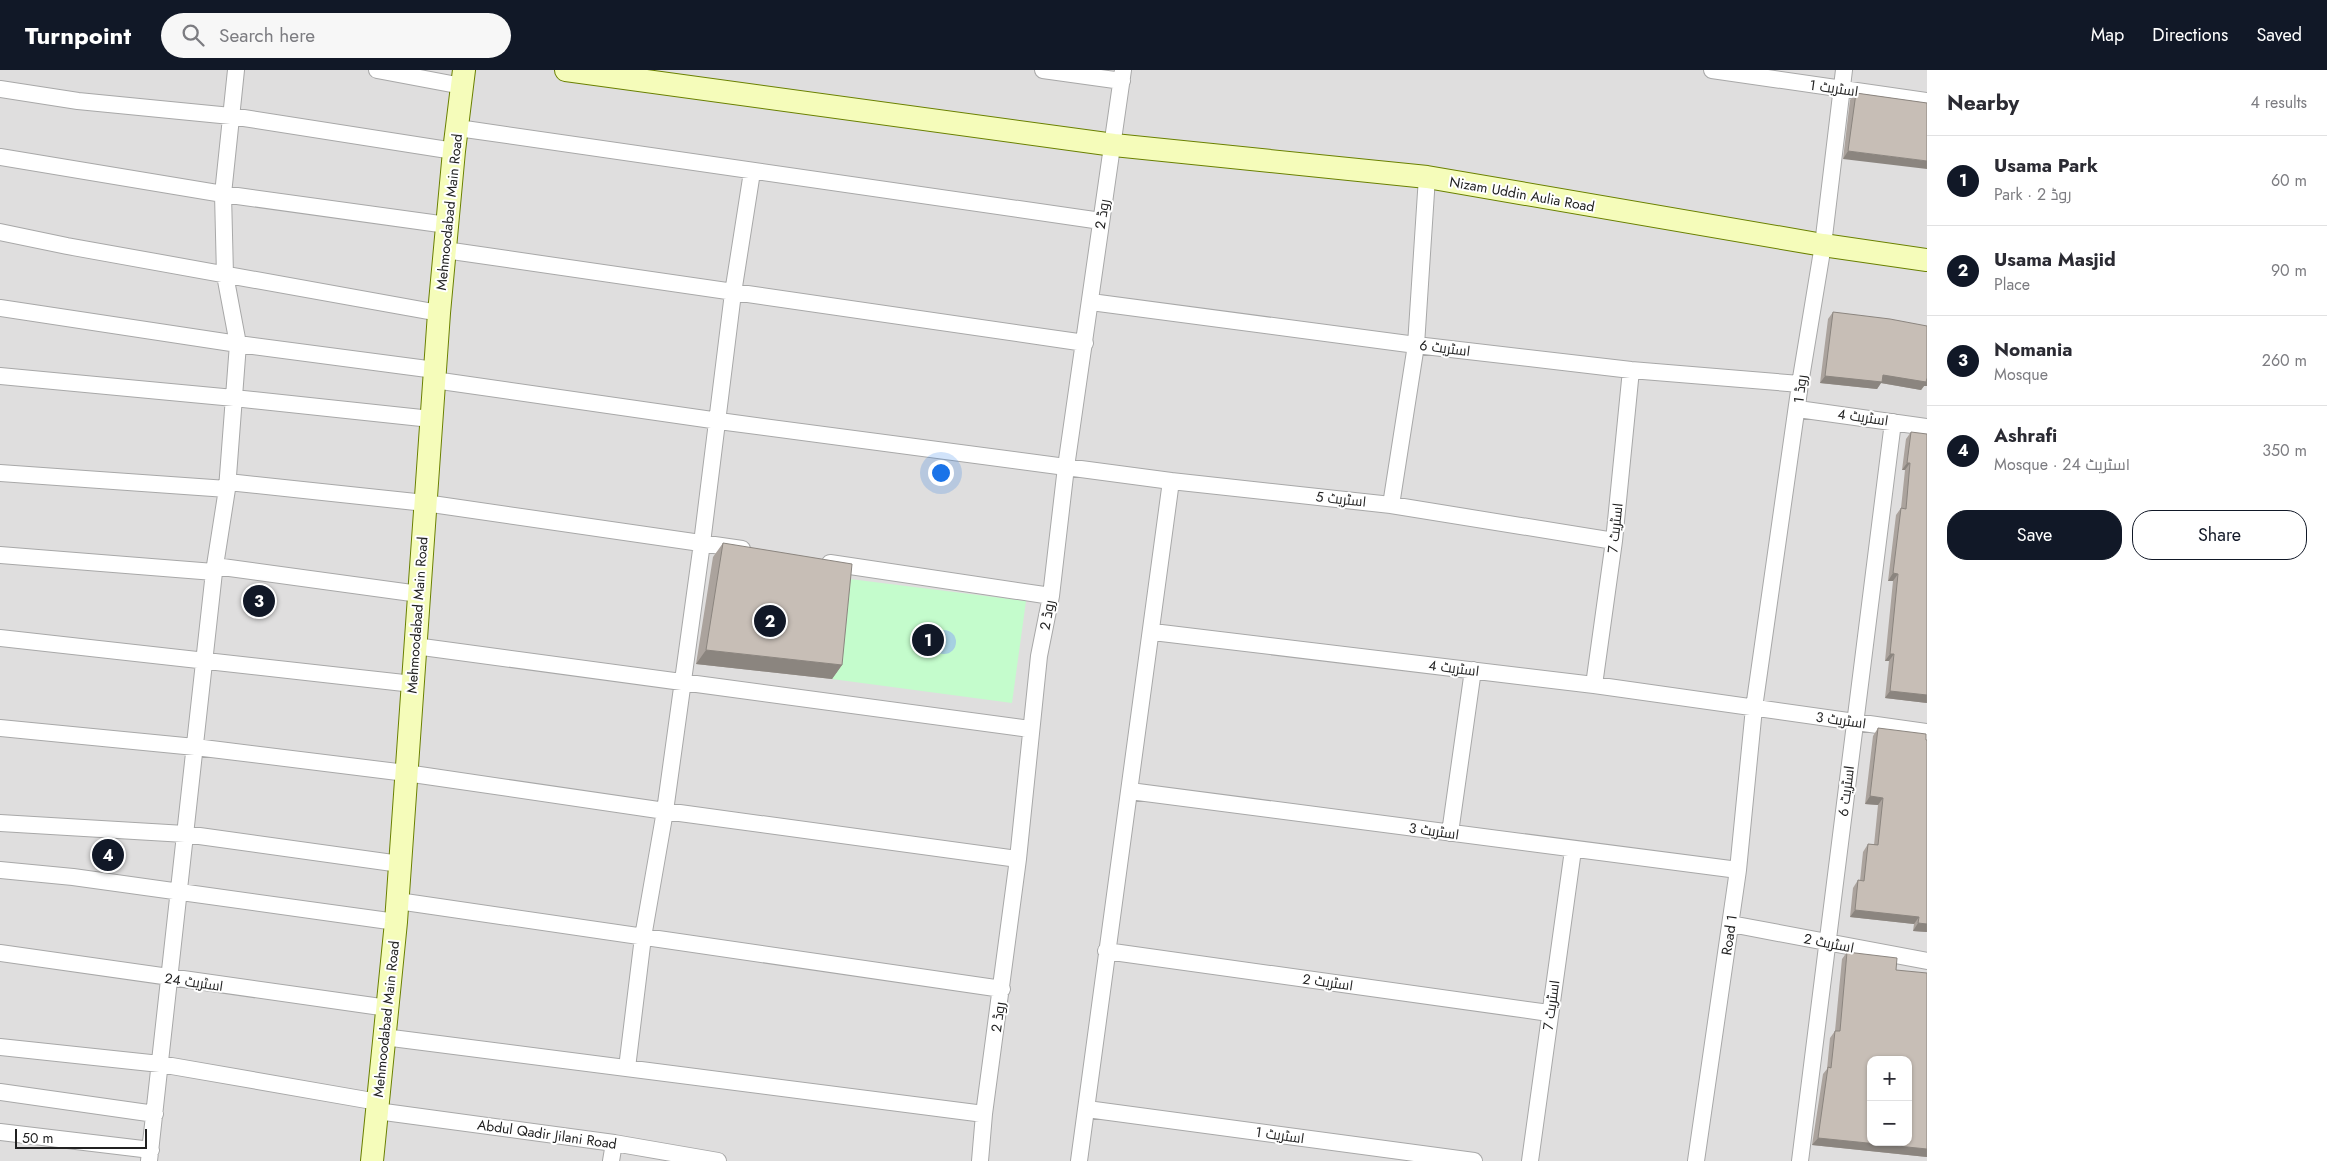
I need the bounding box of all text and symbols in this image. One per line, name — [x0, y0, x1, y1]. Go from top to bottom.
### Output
search box — [161, 13, 511, 58]
text: Turnpoint — [25, 18, 131, 53]
icon: search — [179, 21, 207, 49]
text: Search here — [219, 22, 315, 49]
text: Map — [2091, 22, 2124, 48]
text: Directions — [2152, 22, 2228, 48]
text: Saved — [2256, 22, 2302, 48]
street label: اسٹریٹ 1 — [1808, 75, 1860, 101]
text: Nearby — [1947, 88, 2019, 118]
text: 4 results — [2251, 91, 2307, 114]
street label: Mehmoodabad Main Road — [431, 133, 467, 291]
text: Usama Park — [1994, 152, 2098, 179]
text: 1 — [1959, 169, 1967, 192]
text: 60 m — [2271, 169, 2307, 192]
street label: Nizam Uddin Aulia Road — [1448, 171, 1596, 217]
text: Park · روڈ 2 — [1994, 183, 2072, 206]
street label: روڈ 2 — [1090, 197, 1114, 231]
text: Usama Masjid — [1994, 246, 2116, 273]
text: 2 — [1958, 259, 1968, 282]
text: 90 m — [2271, 259, 2307, 282]
text: Place — [1994, 273, 2030, 296]
street label: اسٹریٹ 6 — [1418, 335, 1472, 361]
text: Nomania — [1994, 336, 2073, 363]
text: 3 — [1958, 349, 1968, 372]
text: 260 m — [2262, 349, 2307, 372]
text: Mosque — [1994, 363, 2048, 386]
street label: روڈ 1 — [1788, 374, 1812, 404]
street label: اسٹریٹ 4 — [1836, 404, 1890, 430]
text: Ashrafi — [1994, 422, 2057, 449]
text: 4 — [1957, 439, 1969, 462]
text: 350 m — [2262, 439, 2307, 462]
text: Mosque · اسٹریٹ 24 — [1994, 453, 2130, 476]
your location — [928, 460, 954, 486]
street label: اسٹریٹ 5 — [1315, 486, 1367, 512]
street label: اسٹریٹ 7 — [1602, 502, 1628, 554]
button: Save — [1947, 510, 2122, 560]
button: Share — [2132, 510, 2307, 560]
street label: Mehmoodabad Main Road — [402, 536, 432, 694]
pin: 3 — [243, 582, 275, 620]
street label: روڈ 2 — [1035, 598, 1059, 632]
pin: 2 — [754, 602, 786, 640]
pin: 1 — [912, 621, 944, 659]
street label: اسٹریٹ 4 — [1427, 655, 1481, 681]
street label: اسٹریٹ 3 — [1815, 707, 1867, 733]
street label: اسٹریٹ 6 — [1833, 764, 1859, 818]
street label: اسٹریٹ 3 — [1408, 818, 1460, 844]
pin: 4 — [92, 836, 124, 874]
street label: Road 1 — [1716, 913, 1742, 957]
street label: اسٹریٹ 2 — [1802, 928, 1856, 958]
street label: Mehmoodabad Main Road — [368, 940, 404, 1098]
street label: اسٹریٹ 24 — [163, 968, 225, 996]
street label: اسٹریٹ 2 — [1301, 969, 1355, 995]
street label: اسٹریٹ 7 — [1538, 979, 1564, 1031]
street label: روڈ 2 — [986, 1001, 1010, 1033]
map controls — [1867, 1056, 1912, 1146]
button: + — [1867, 1056, 1912, 1101]
button: − — [1867, 1101, 1912, 1146]
street label: Abdul Qadir Jilani Road — [476, 1114, 618, 1154]
street label: اسٹریٹ 1 — [1254, 1122, 1306, 1148]
scale bar — [15, 1126, 148, 1149]
text: 50 m — [22, 1128, 53, 1148]

